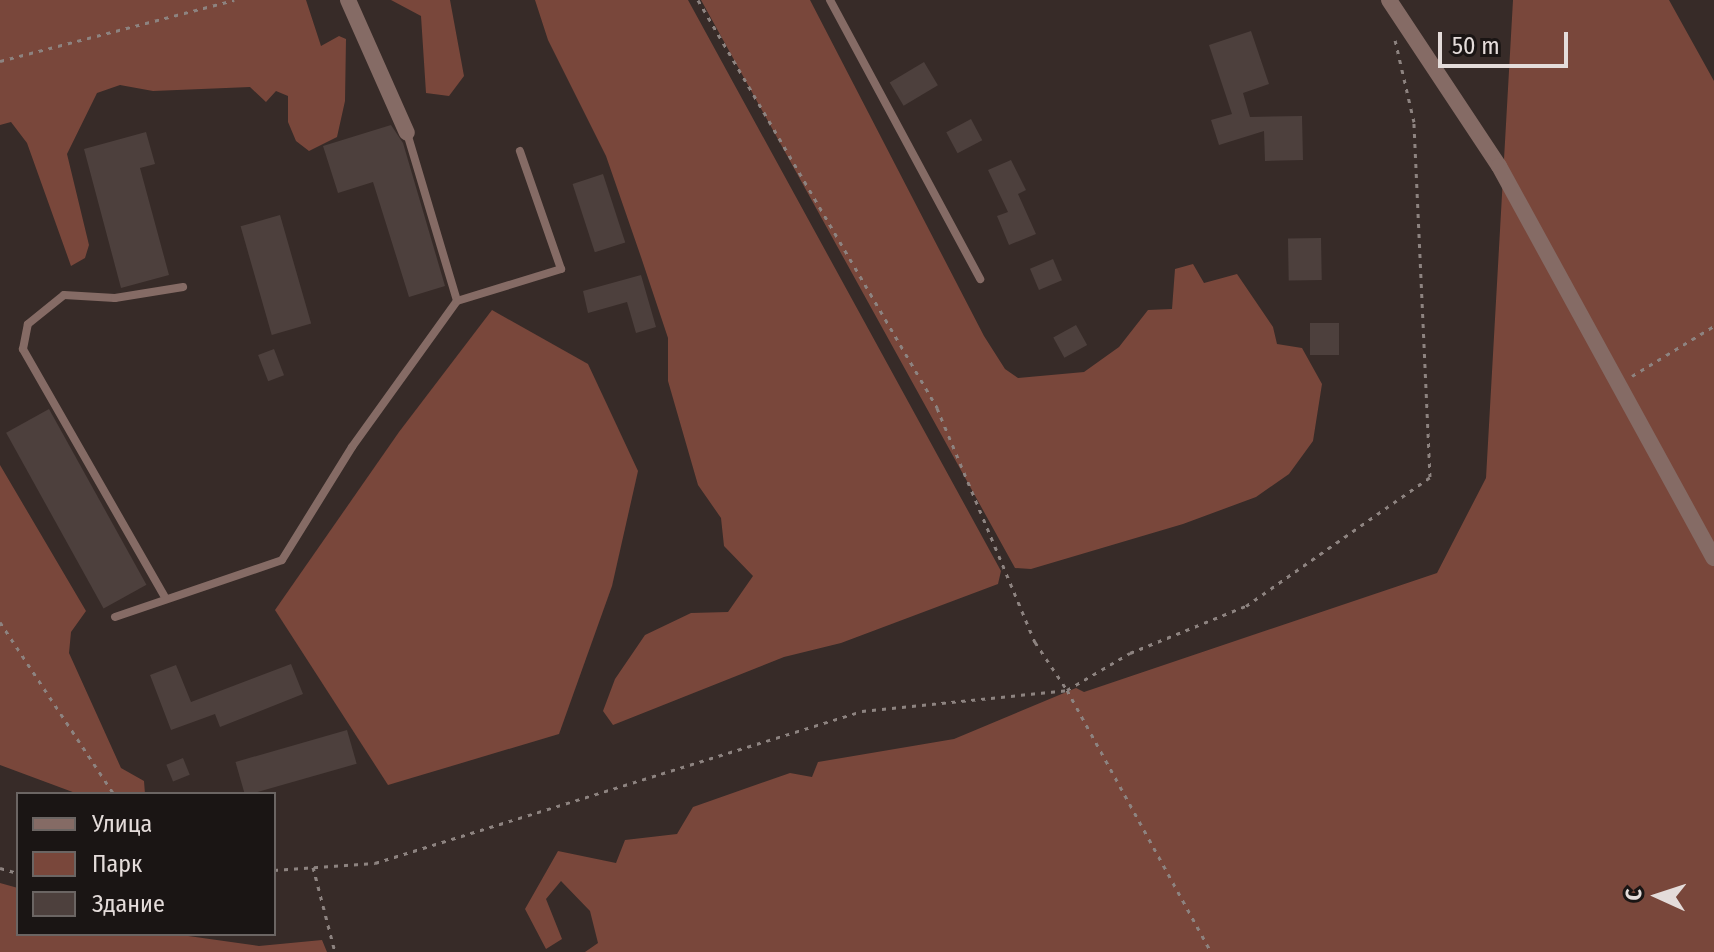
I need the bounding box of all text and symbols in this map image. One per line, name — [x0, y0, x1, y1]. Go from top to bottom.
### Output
scale bar — [1442, 16, 1572, 66]
text: 50 m — [1452, 32, 1500, 60]
legend — [16, 792, 276, 936]
text: Улица — [92, 810, 152, 838]
text: Парк — [92, 850, 142, 878]
north arrow — [1618, 856, 1698, 936]
text: С — [1620, 888, 1647, 901]
text: Здание — [92, 890, 165, 918]

